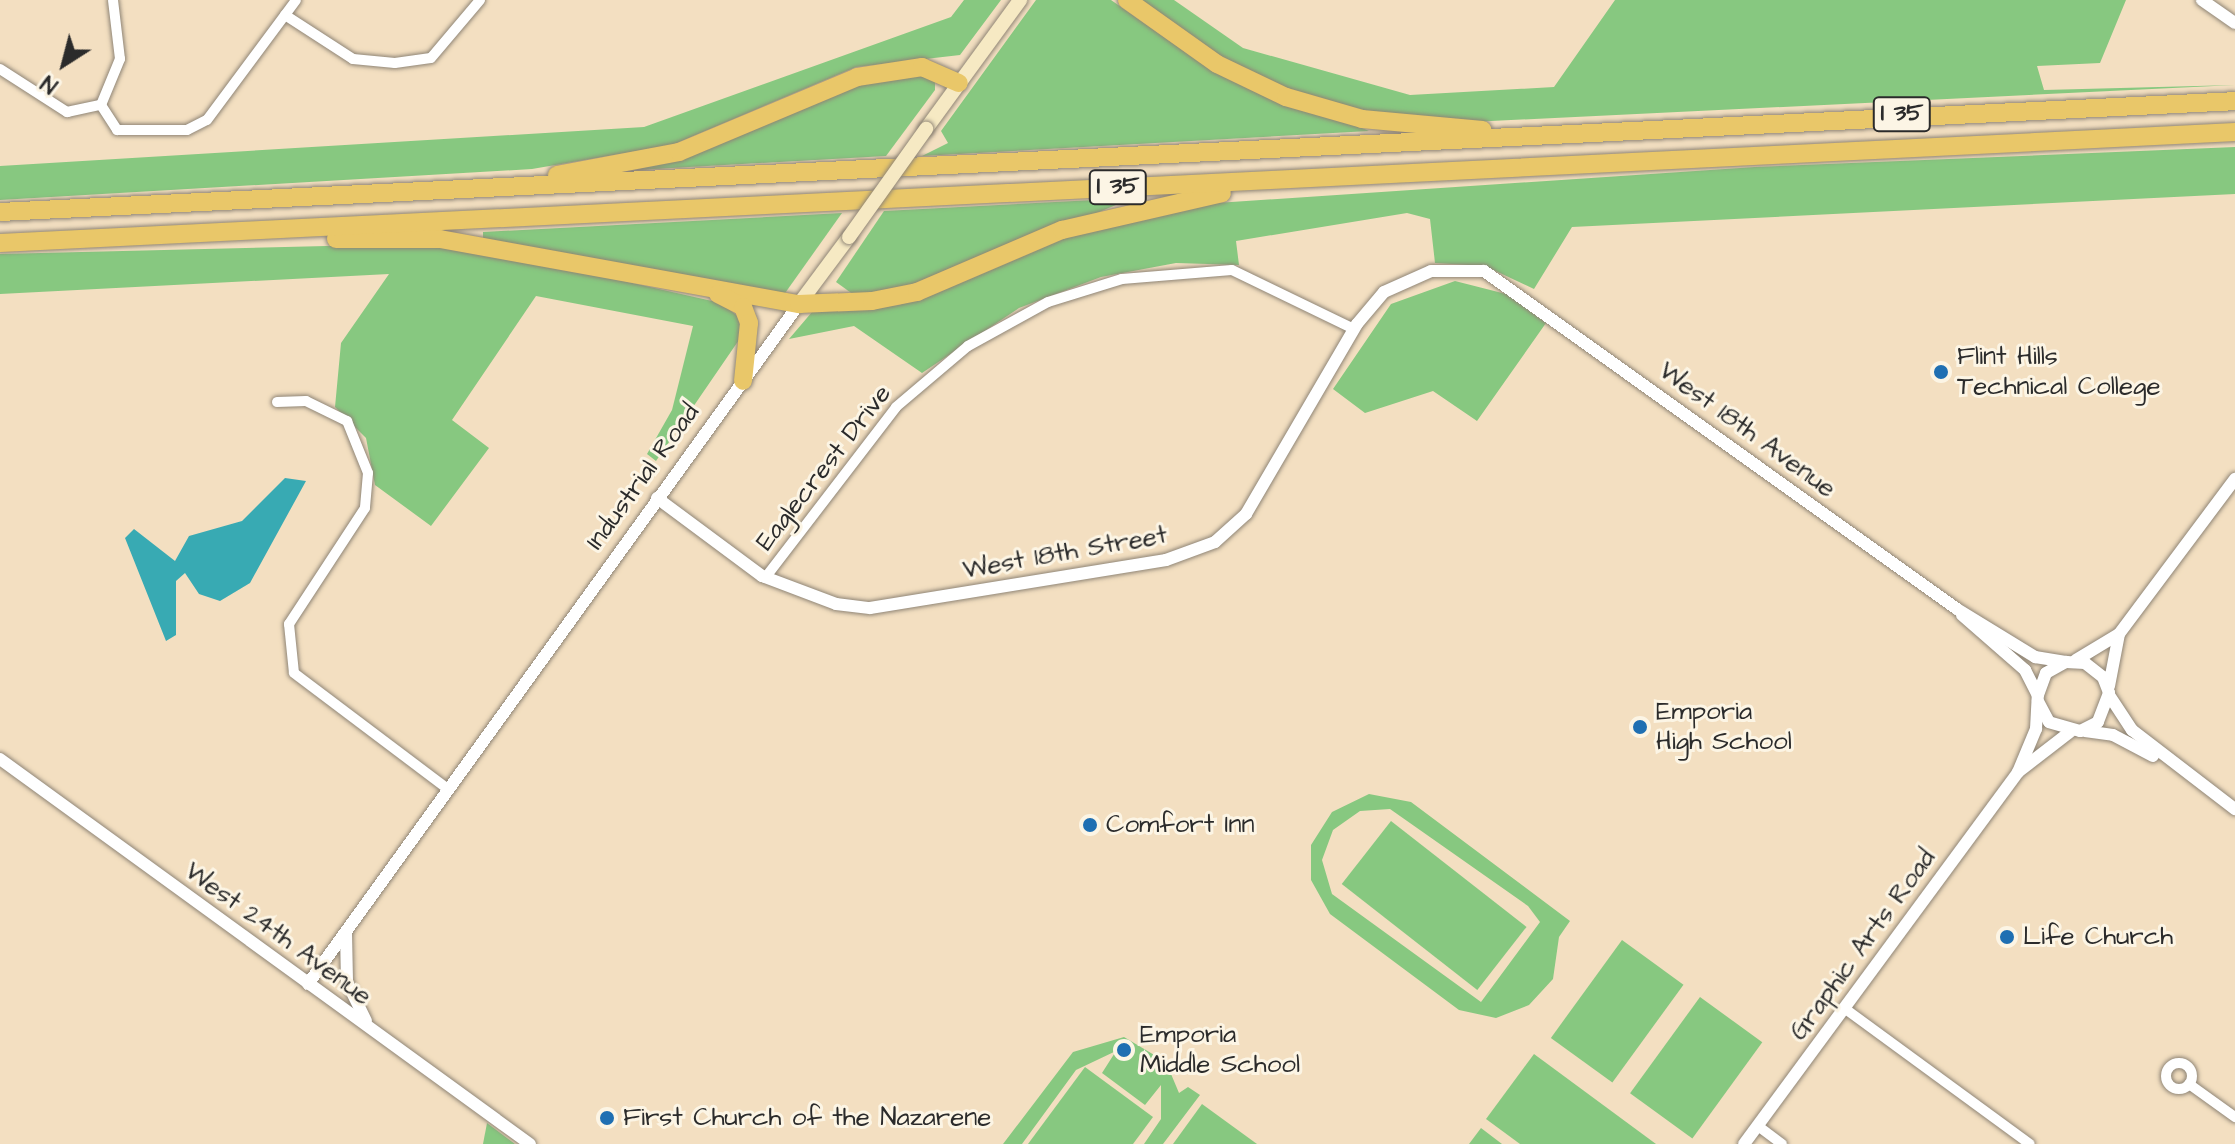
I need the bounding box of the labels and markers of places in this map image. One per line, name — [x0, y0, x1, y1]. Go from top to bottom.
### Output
place label: Flint Hills Technical College — [1957, 341, 2160, 402]
marker: Flint Hills Technical College — [1932, 363, 1950, 381]
place label: Emporia High School — [1656, 696, 1792, 758]
marker: Emporia High School — [1631, 718, 1649, 736]
place label: Comfort Inn — [1106, 809, 1255, 841]
marker: Comfort Inn — [1081, 816, 1099, 834]
place label: Life Church — [2023, 921, 2173, 953]
marker: Life Church — [1998, 928, 2016, 946]
place label: Emporia Middle School — [1140, 1019, 1300, 1080]
marker: Emporia Middle School — [1115, 1041, 1133, 1059]
place label: First Church of the Nazarene — [623, 1102, 991, 1134]
marker: First Church of the Nazarene — [598, 1109, 616, 1127]

